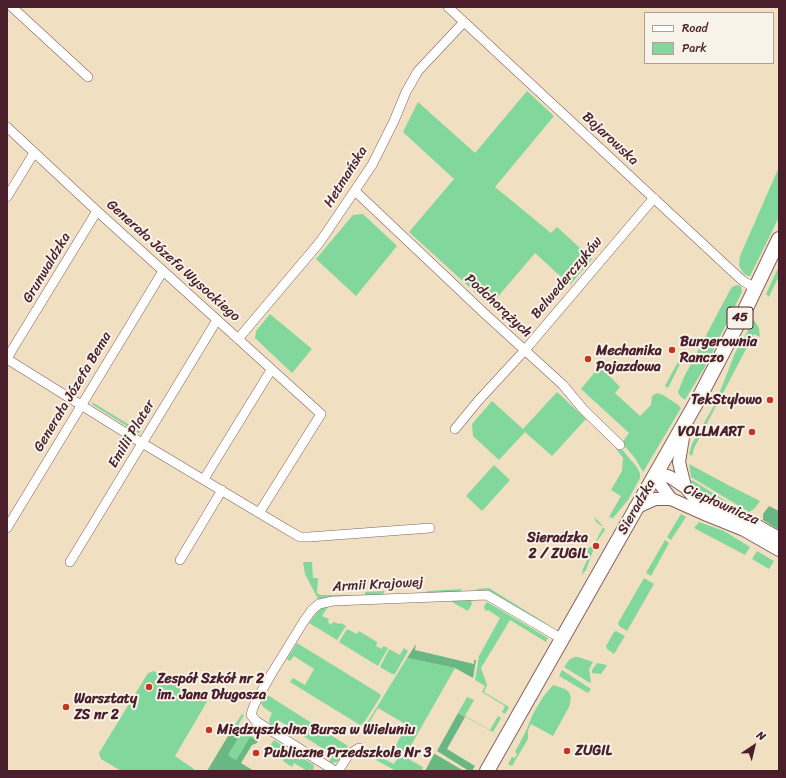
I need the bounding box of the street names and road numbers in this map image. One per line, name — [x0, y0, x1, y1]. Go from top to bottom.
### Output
street label: Bojarowska — [578, 109, 642, 169]
street label: Hetmańska — [321, 143, 371, 211]
street label: Generała Józefa Wysockiego — [103, 197, 243, 325]
street label: Grunwaldzka — [20, 230, 74, 306]
street label: Belwederczyków — [528, 234, 606, 322]
street label: Podchorążych — [461, 271, 535, 341]
road number: 45 — [727, 307, 753, 329]
street label: Generała Józefa Bema — [31, 329, 115, 455]
street label: Emilii Plater — [105, 397, 159, 471]
street label: Sieradzka — [614, 476, 660, 538]
street label: Ciepłownicza — [681, 481, 761, 529]
street label: Armii Krajowej — [332, 574, 424, 596]

